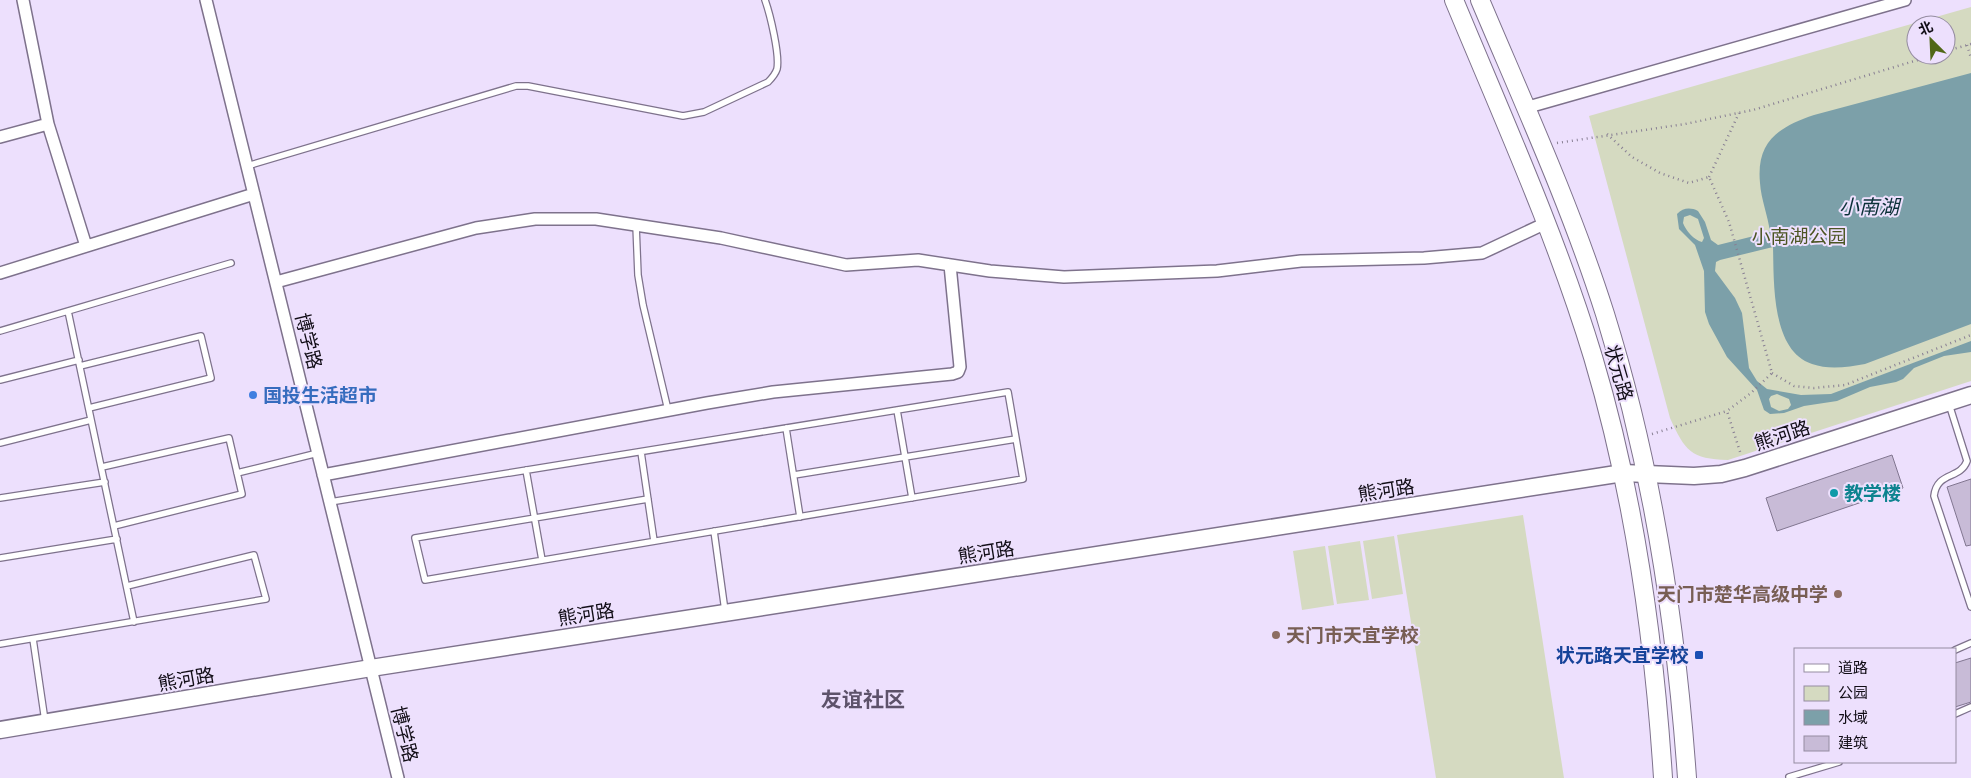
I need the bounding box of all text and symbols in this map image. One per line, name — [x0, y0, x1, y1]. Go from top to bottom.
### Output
north arrow — [1906, 15, 1956, 65]
text: 北 — [1916, 19, 1935, 38]
water label: 小南湖 — [1839, 197, 1902, 218]
park label: 小南湖公园 — [1751, 227, 1847, 247]
street label: 博学路 — [291, 311, 326, 371]
street label: 状元路 — [1601, 343, 1636, 403]
place label: 国投生活超市 — [263, 385, 377, 406]
marker: 国投生活超市 — [247, 389, 259, 401]
street label: 熊河路 — [1752, 417, 1813, 454]
street label: 熊河路 — [1356, 476, 1416, 505]
place label: 教学楼 — [1844, 483, 1901, 504]
marker: 教学楼 — [1828, 487, 1840, 499]
street label: 熊河路 — [956, 538, 1016, 567]
place label: 天门市楚华高级中学 — [1657, 584, 1828, 605]
marker: 天门市楚华高级中学 — [1832, 588, 1844, 600]
street label: 熊河路 — [556, 600, 616, 629]
place label: 天门市天宜学校 — [1286, 625, 1419, 646]
marker: 天门市天宜学校 — [1270, 629, 1282, 641]
place label: 状元路天宜学校 — [1556, 645, 1689, 666]
legend — [1794, 648, 1956, 763]
marker: 状元路天宜学校 — [1693, 649, 1705, 661]
text: 道路 — [1838, 660, 1868, 676]
street label: 熊河路 — [156, 664, 216, 695]
text: 公园 — [1838, 685, 1868, 701]
district label: 友谊社区 — [821, 689, 905, 711]
street label: 博学路 — [387, 704, 422, 764]
text: 水域 — [1838, 710, 1868, 726]
text: 建筑 — [1838, 735, 1868, 751]

